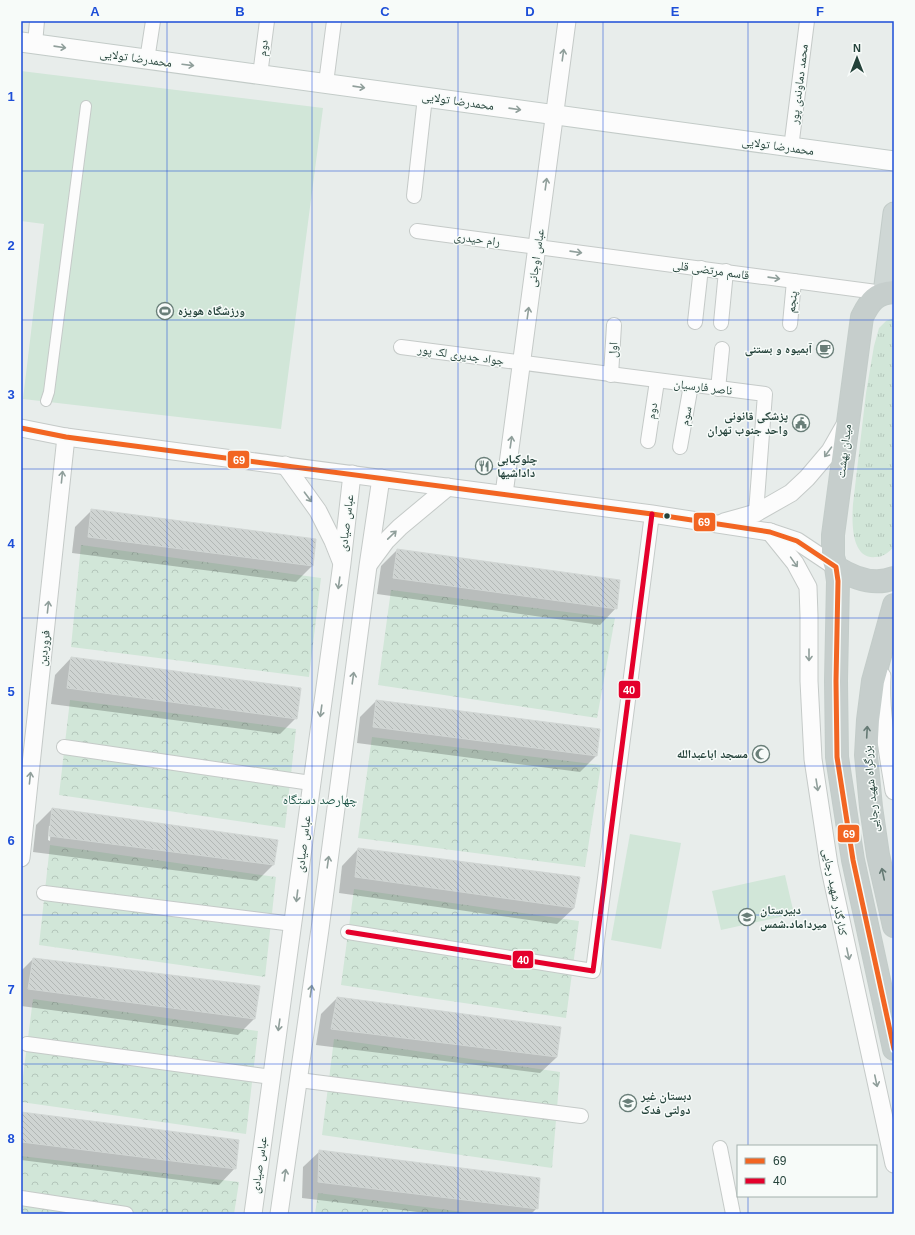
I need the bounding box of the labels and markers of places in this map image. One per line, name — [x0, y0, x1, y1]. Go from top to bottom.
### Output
sports icon: ورزشگاه هویزه — [155, 301, 175, 321]
place label: ورزشگاه هویزه — [178, 304, 245, 318]
cafe icon: آبمیوه و بستنی — [815, 339, 835, 359]
place label: آبمیوه و بستنی — [745, 342, 813, 357]
place label: پزشکی قانونی واحد جنوب تهران — [707, 409, 788, 438]
public building icon: پزشکی قانونی واحد جنوب تهران — [791, 413, 811, 433]
place label: چلوکبابی داداشیها — [497, 452, 538, 480]
restaurant icon: چلوکبابی داداشیها — [474, 456, 494, 476]
unlabelled marker — [662, 511, 672, 521]
mosque icon: مسجد اباعبدالله — [751, 744, 771, 764]
place label: مسجد اباعبدالله — [677, 747, 748, 761]
place label: دبیرستان میرداماد.شمس — [760, 903, 827, 932]
school or university icon: دبیرستان میرداماد.شمس — [737, 907, 757, 927]
place label: دبستان غیر دولتی فدک — [640, 1089, 692, 1118]
school or university icon: دبستان غیر دولتی فدک — [618, 1093, 638, 1113]

